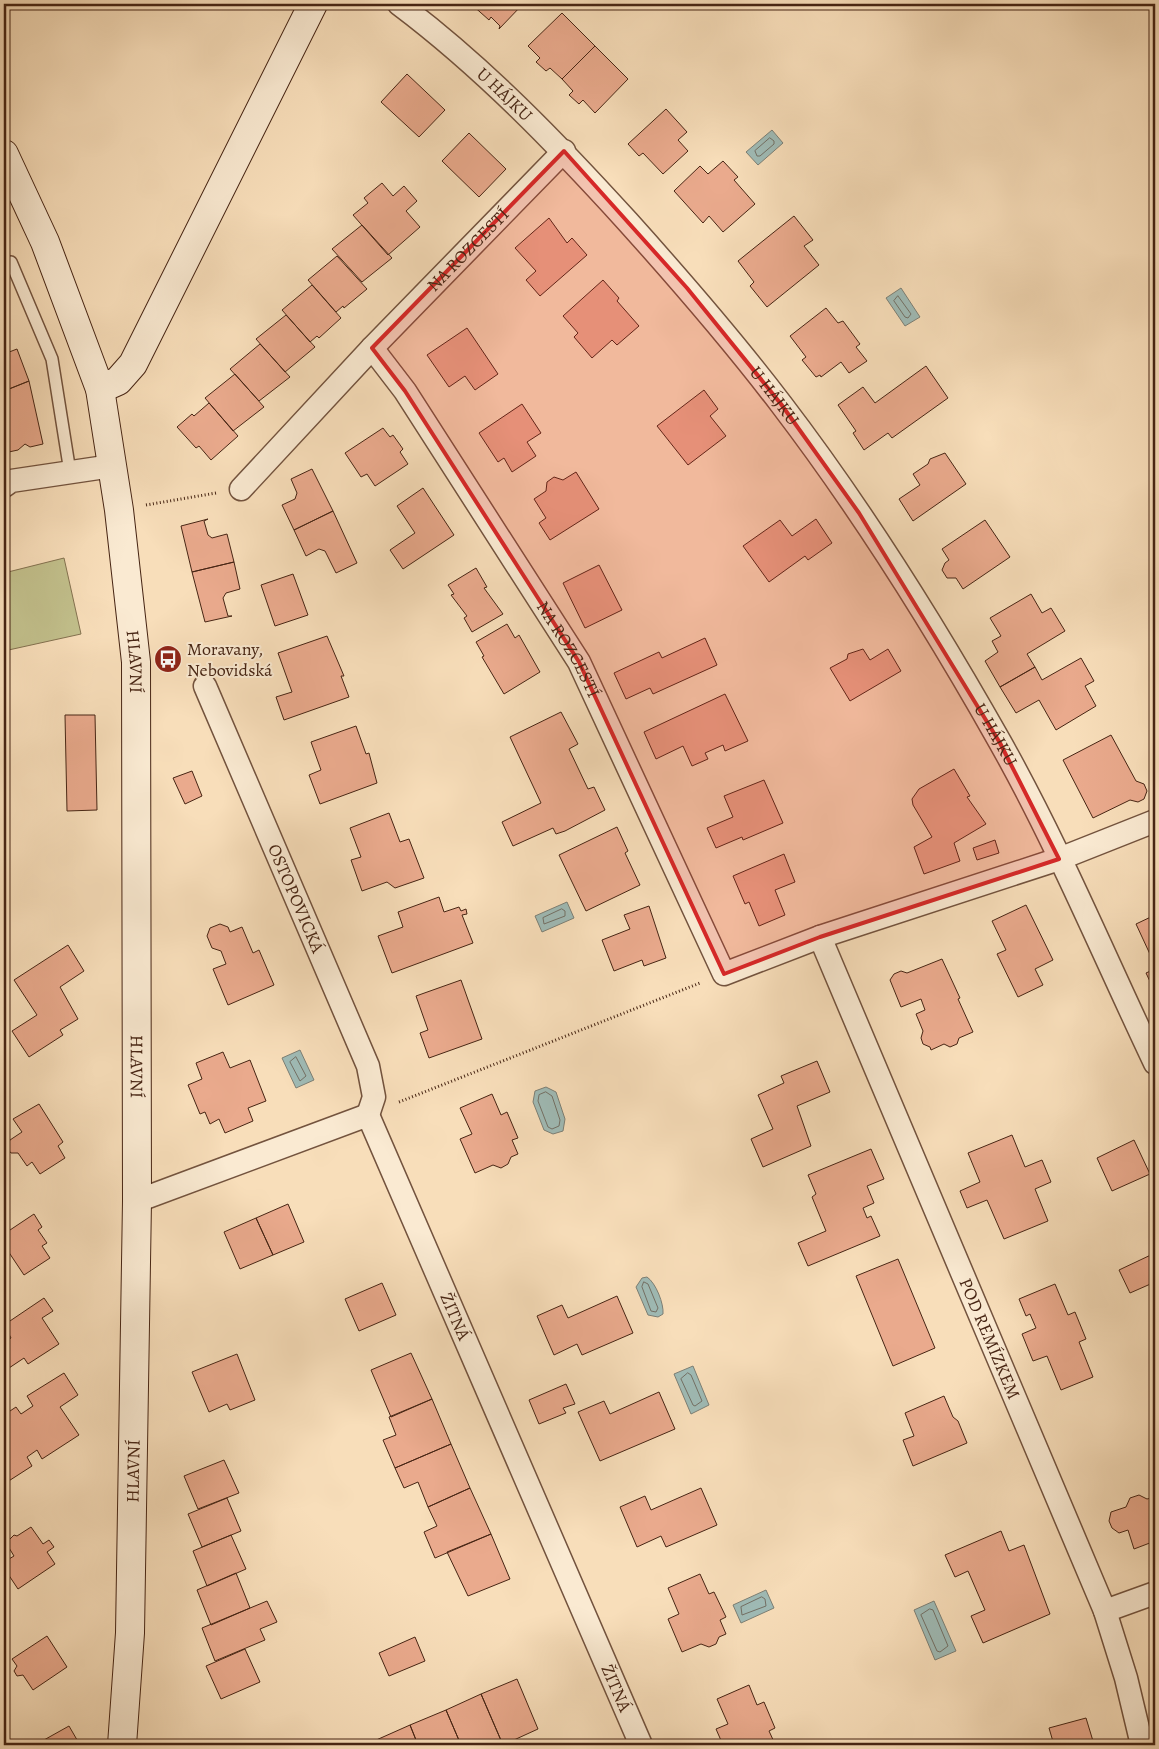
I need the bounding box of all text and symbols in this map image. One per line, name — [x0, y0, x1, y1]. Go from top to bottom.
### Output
street label: U HÁJKU — [471, 62, 538, 127]
street label: NA ROZCESTÍ — [422, 202, 514, 297]
street label: U HÁJKU — [744, 361, 805, 430]
street label: NA ROZCESTÍ — [531, 596, 606, 701]
street label: HLAVNÍ — [121, 629, 148, 693]
place label: Moravany, Nebovidská — [187, 637, 273, 682]
bus stop icon: Moravany, Nebovidská — [153, 644, 183, 674]
street label: U HÁJKU — [968, 699, 1023, 770]
street label: OSTOPOVICKÁ — [262, 840, 330, 957]
street label: HLAVNÍ — [125, 1035, 149, 1098]
street label: POD REMÍZKEM — [954, 1274, 1026, 1403]
street label: ŽITNÁ — [434, 1289, 476, 1344]
street label: HLAVNÍ — [120, 1439, 146, 1503]
street label: ŽITNÁ — [595, 1661, 637, 1716]

